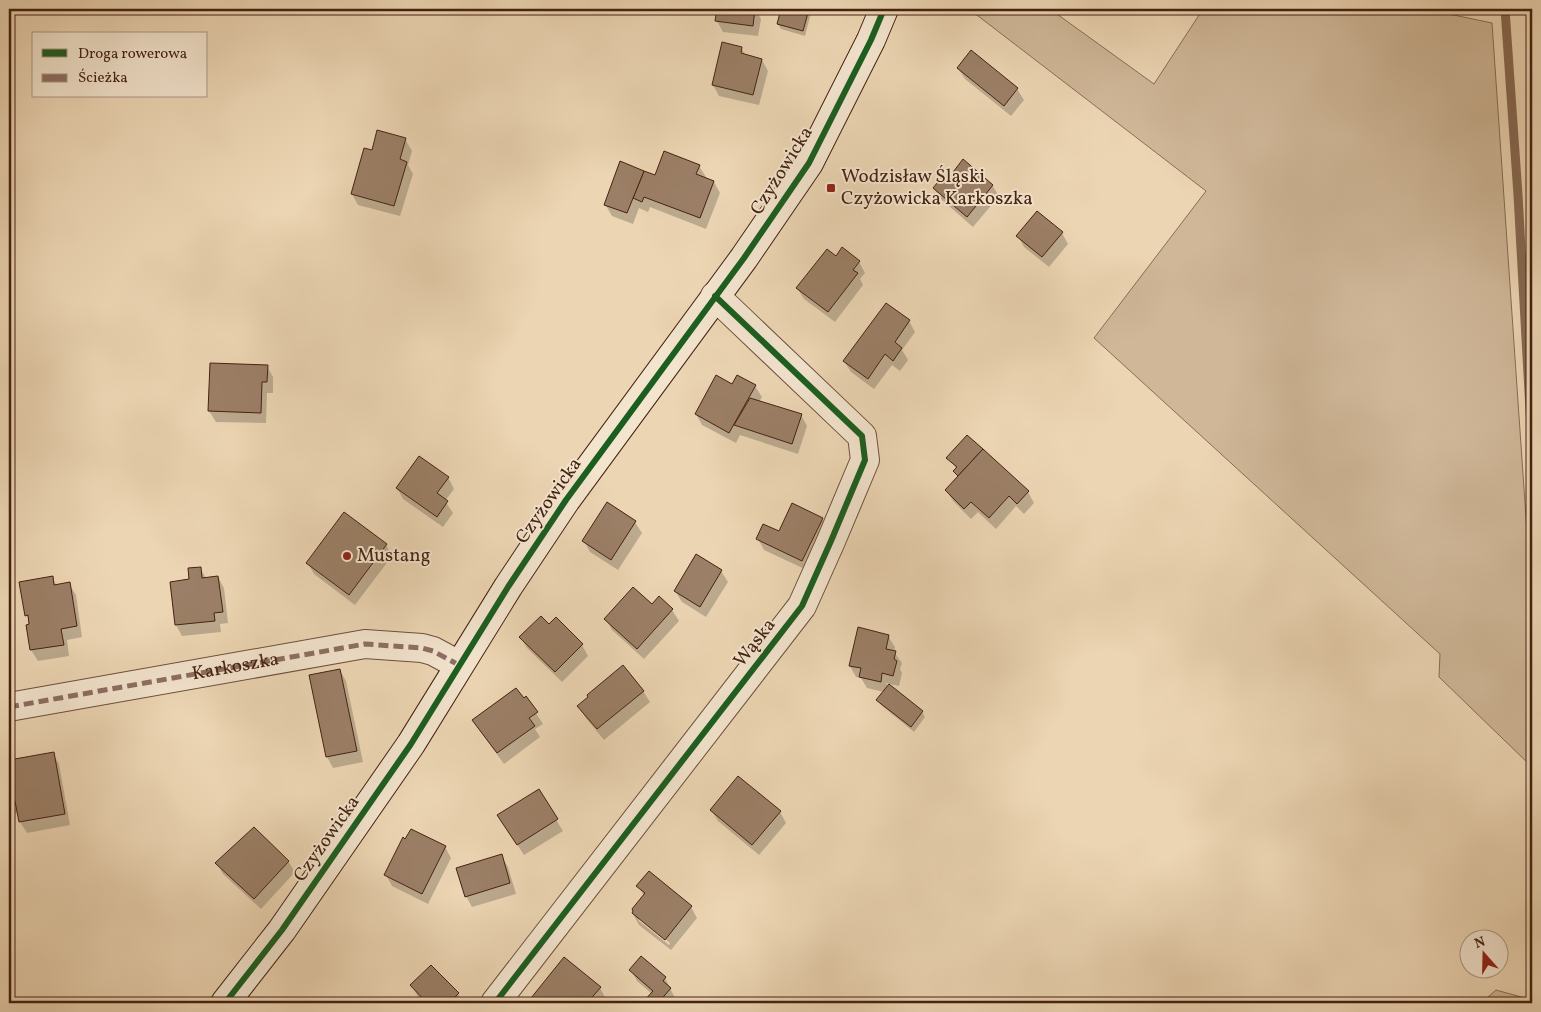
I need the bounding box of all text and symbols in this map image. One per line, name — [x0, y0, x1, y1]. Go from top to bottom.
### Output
legend — [32, 32, 208, 98]
text: Droga rowerowa — [78, 44, 187, 65]
text: Ścieżka — [78, 68, 128, 89]
street label: Czyżowicka — [745, 122, 819, 220]
place label: Wodzisław Śląski Czyżowicka Karkoszka — [841, 164, 1033, 212]
marker: Wodzisław Śląski Czyżowicka Karkoszka — [825, 182, 837, 194]
street label: Czyżowicka — [510, 453, 588, 549]
place label: Mustang — [357, 543, 430, 569]
marker: Mustang — [341, 550, 353, 562]
street label: Wąska — [728, 613, 782, 673]
street label: Karkoszka — [190, 646, 281, 687]
street label: Czyżowicka — [288, 791, 366, 887]
north arrow — [1458, 930, 1508, 980]
text: N — [1472, 933, 1488, 954]

